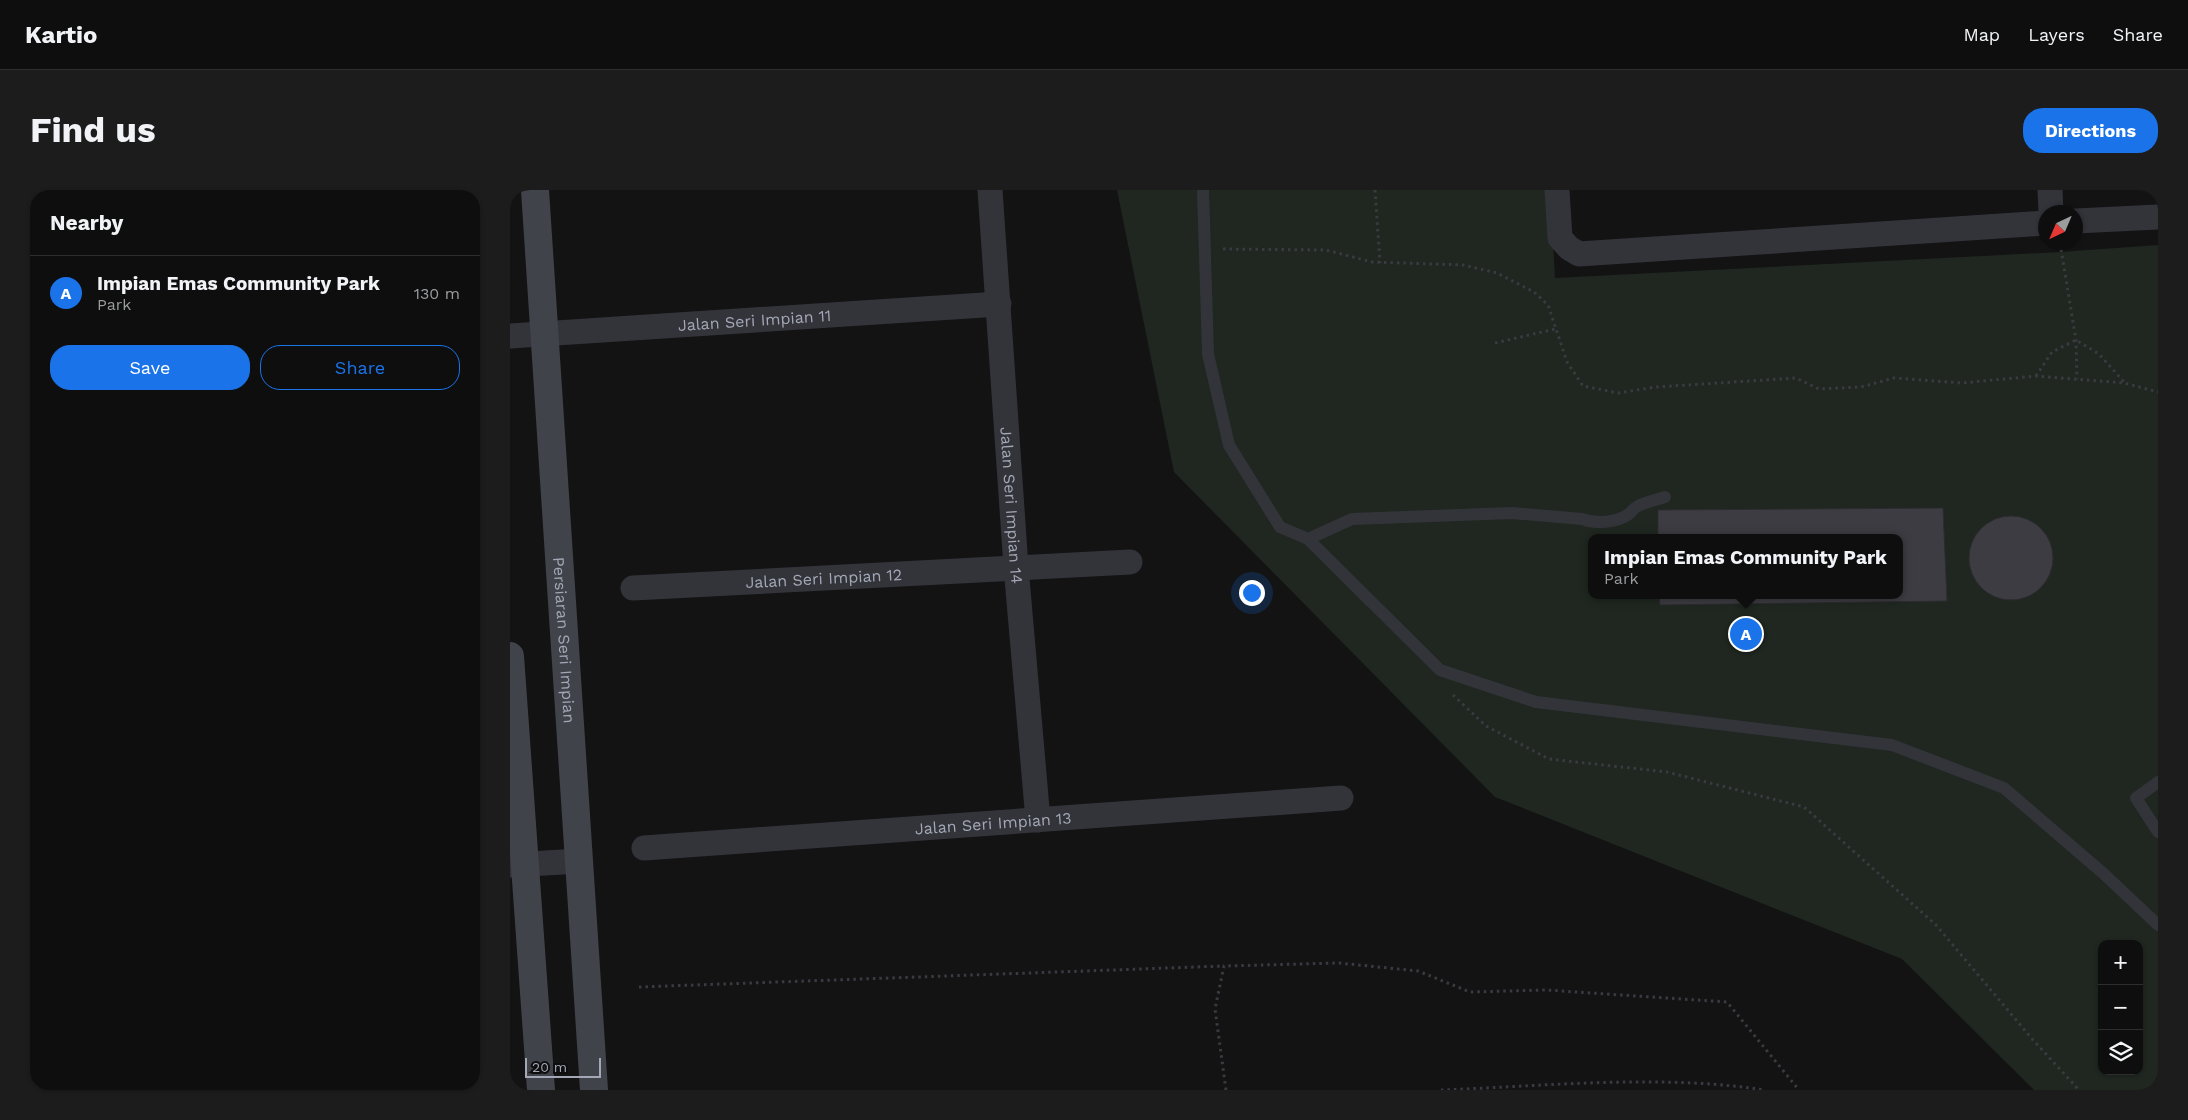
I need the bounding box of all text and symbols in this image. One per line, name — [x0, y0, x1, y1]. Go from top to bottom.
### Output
text: Kartio — [25, 21, 97, 49]
text: Map — [1963, 24, 2000, 45]
text: Layers — [2028, 24, 2085, 45]
text: Share — [2113, 24, 2163, 45]
button: Directions — [2023, 108, 2158, 153]
text: Find us — [30, 109, 156, 151]
north arrow — [2038, 205, 2083, 250]
text: Nearby — [50, 210, 123, 235]
text: Impian Emas Community Park — [97, 272, 380, 295]
text: A — [61, 284, 71, 303]
text: 130 m — [414, 284, 460, 303]
text: Park — [97, 295, 131, 314]
street label: Jalan Seri Impian 11 — [677, 306, 832, 335]
button: Save — [50, 345, 250, 390]
button: Share — [260, 345, 460, 390]
street label: Jalan Seri Impian 14 — [996, 426, 1026, 585]
popup — [1588, 534, 1903, 599]
text: Impian Emas Community Park — [1604, 546, 1887, 569]
street label: Persiaran Seri Impian — [549, 556, 579, 724]
street label: Jalan Seri Impian 12 — [745, 565, 903, 592]
text: Park — [1604, 569, 1639, 588]
your location — [1239, 580, 1265, 606]
pin: A — [1730, 615, 1762, 653]
street label: Jalan Seri Impian 13 — [914, 808, 1072, 839]
map controls — [2098, 940, 2143, 1075]
button: + — [2098, 940, 2143, 985]
button: − — [2098, 985, 2143, 1030]
button: layers — [2098, 1030, 2143, 1075]
scale bar — [525, 1055, 601, 1078]
text: 20 m — [532, 1059, 567, 1075]

